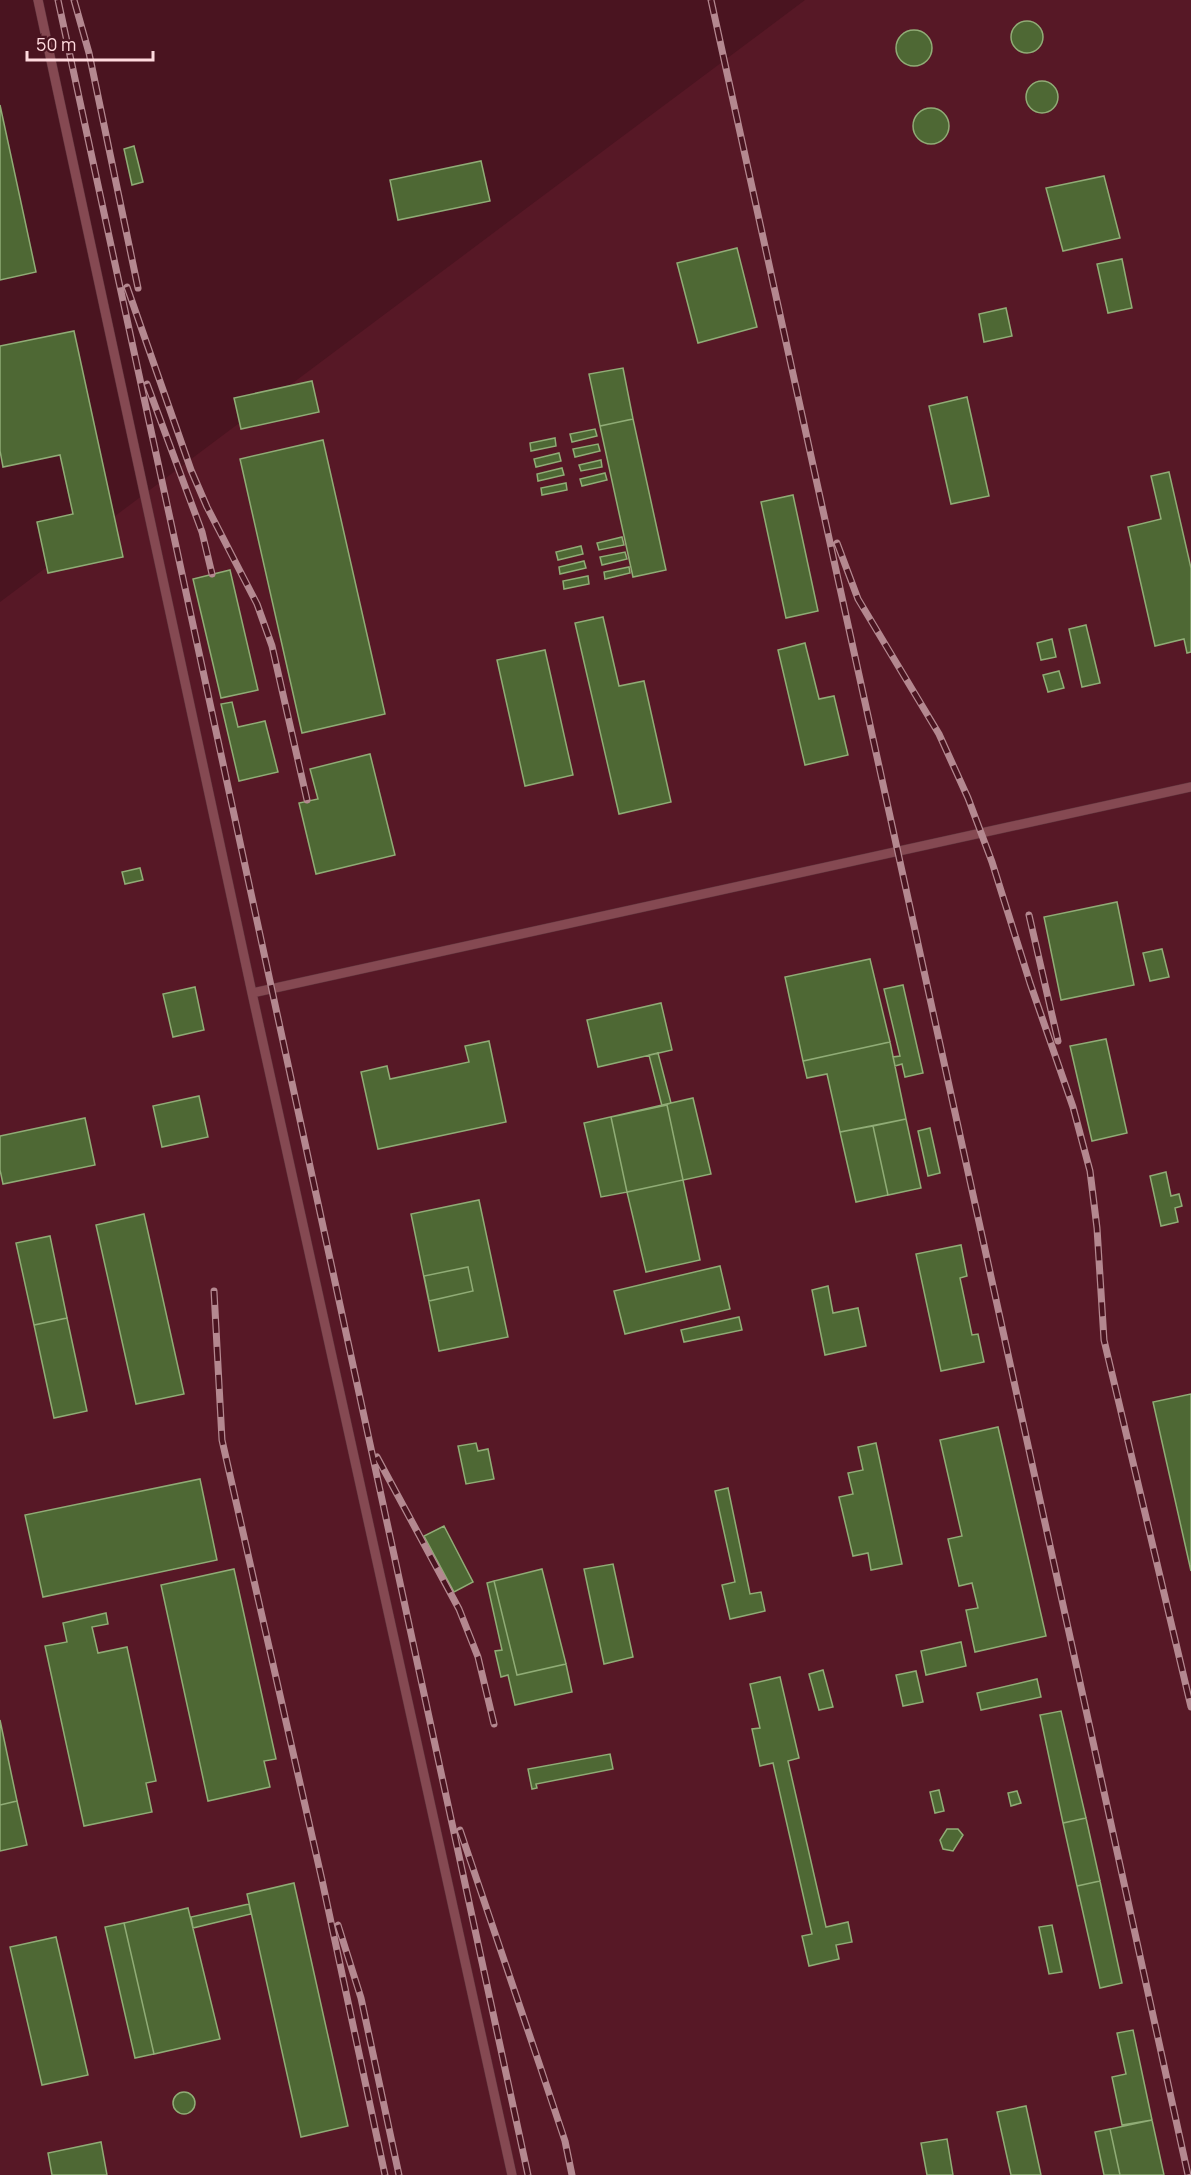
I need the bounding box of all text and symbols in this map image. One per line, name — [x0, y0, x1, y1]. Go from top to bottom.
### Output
scale bar — [27, 24, 153, 62]
text: 50 m — [36, 32, 76, 56]

